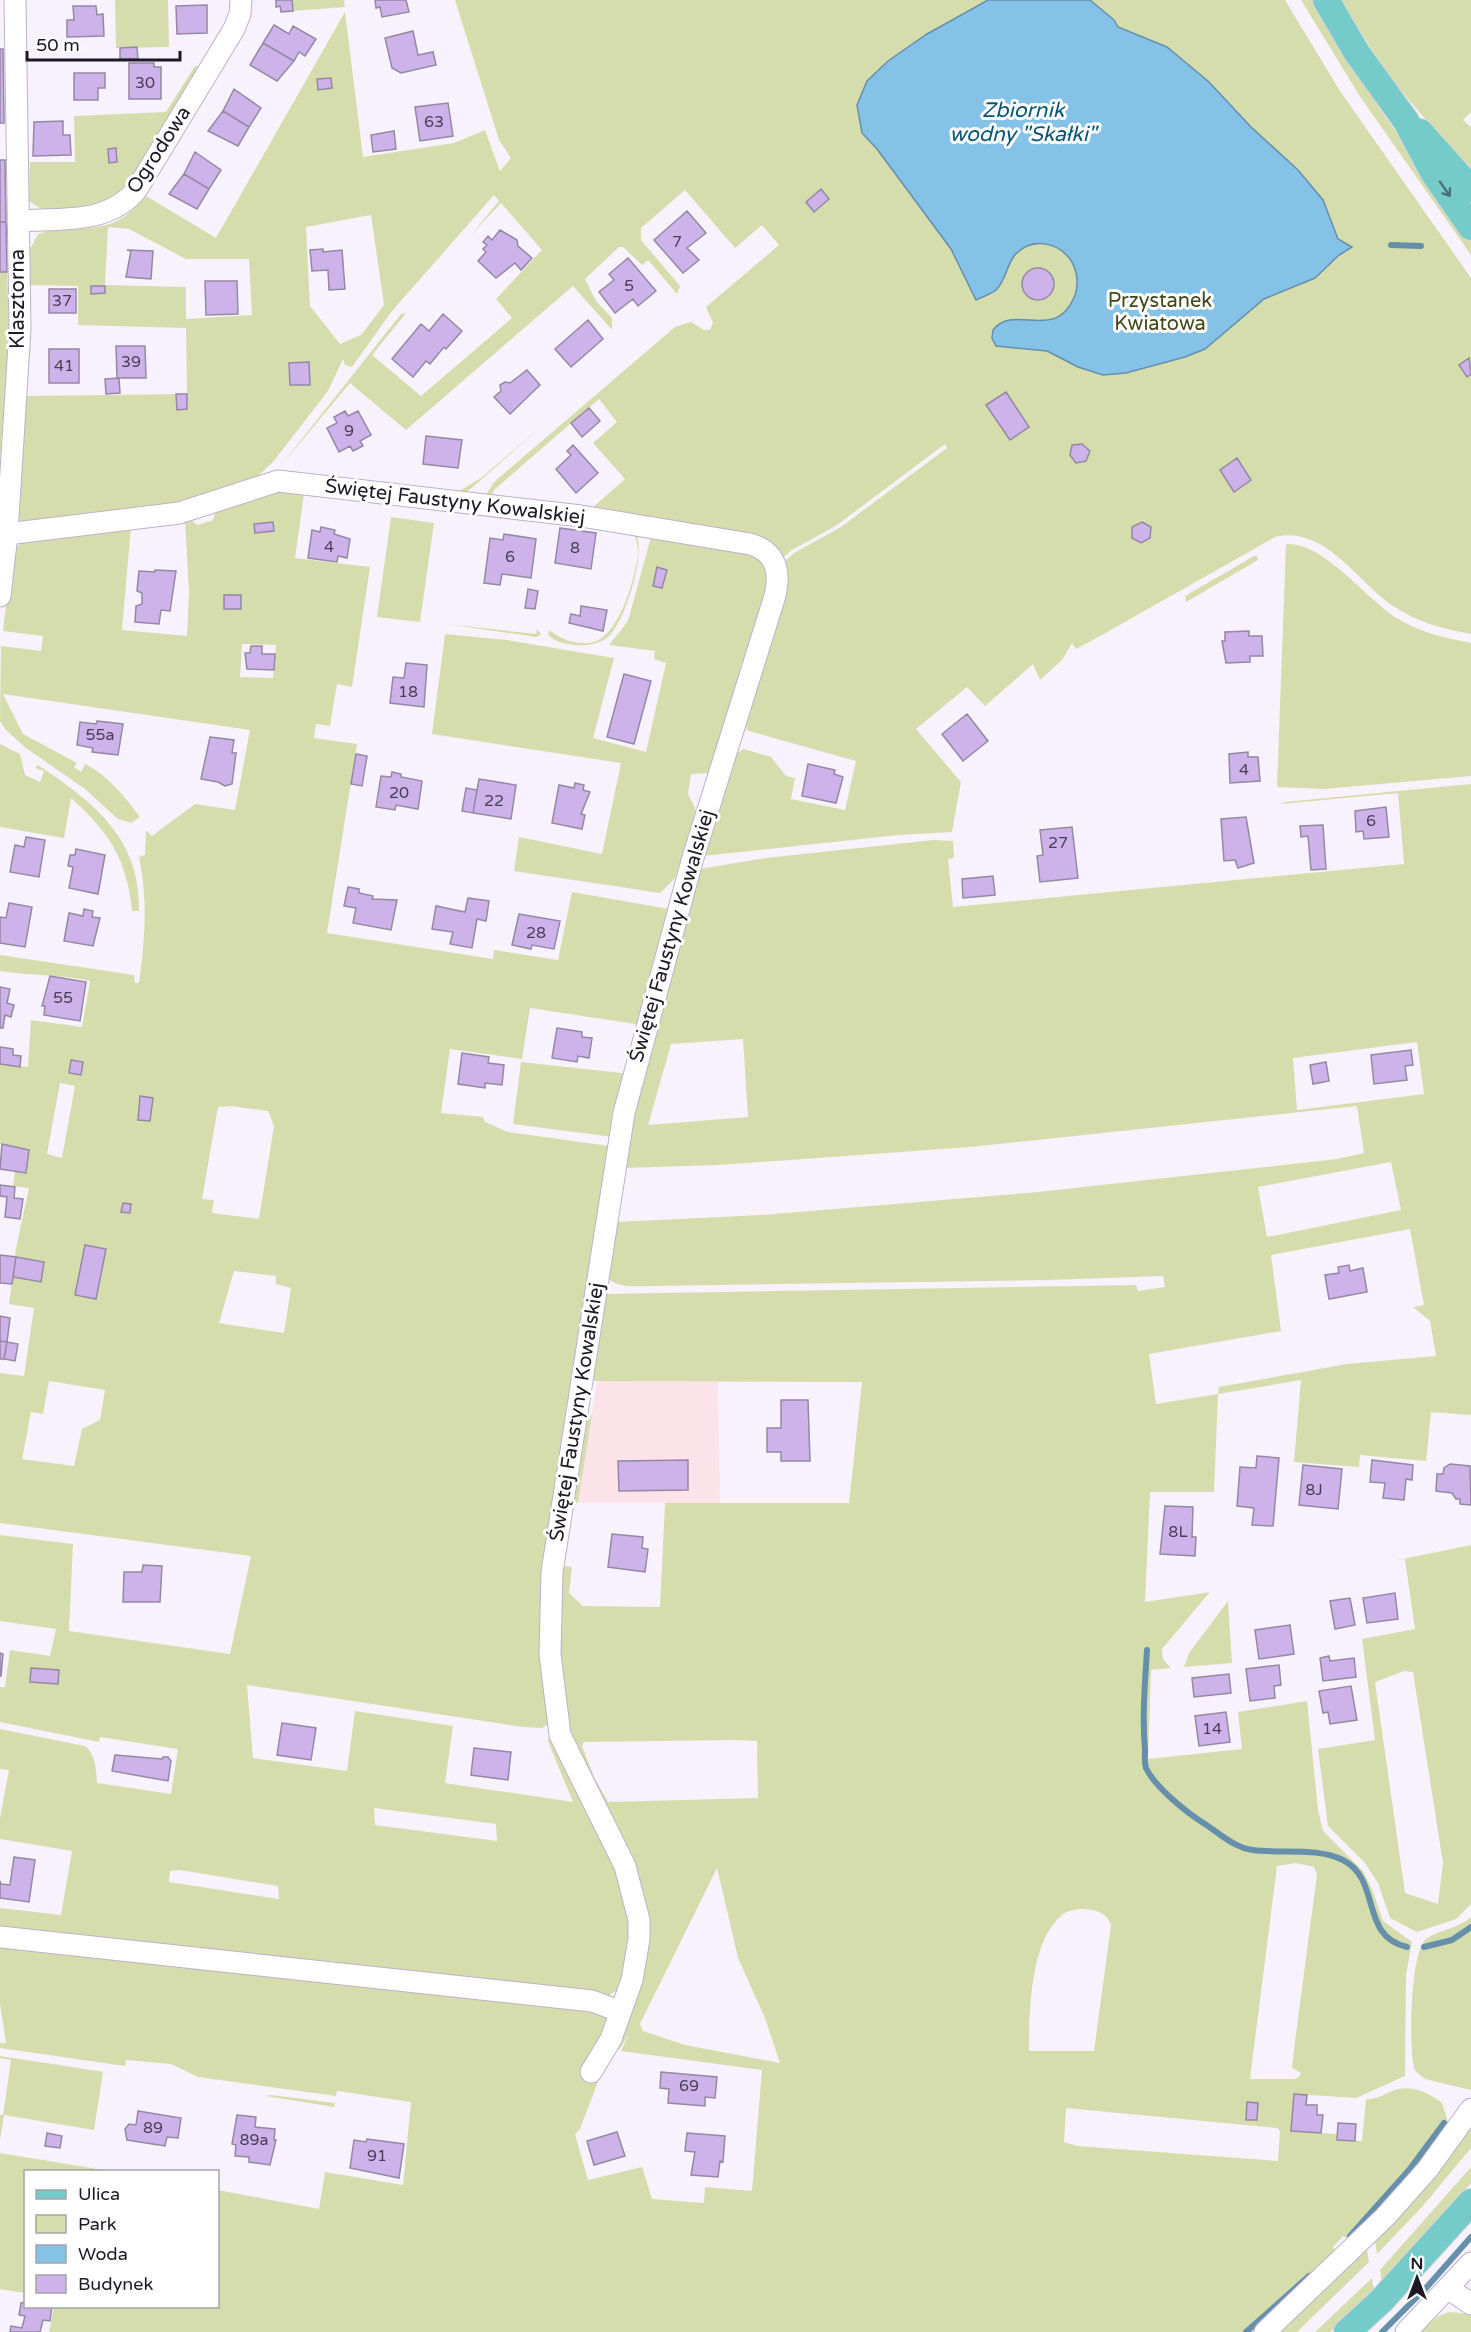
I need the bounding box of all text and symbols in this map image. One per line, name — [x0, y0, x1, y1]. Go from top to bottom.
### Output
scale bar — [27, 24, 180, 62]
text: 50 m — [36, 34, 80, 56]
house number: 30 — [135, 73, 155, 93]
water label: Zbiornik wodny "Skałki" — [949, 98, 1100, 147]
street label: Ogrodowa — [122, 102, 196, 198]
house number: 63 — [424, 112, 444, 132]
one-way arrow — [1439, 181, 1451, 197]
house number: 7 — [672, 232, 682, 252]
street label: Klasztorna — [6, 249, 30, 349]
house number: 5 — [624, 276, 634, 296]
park label: Przystanek Kwiatowa — [1108, 289, 1212, 336]
house number: 37 — [52, 291, 72, 311]
house number: 39 — [121, 352, 141, 372]
house number: 41 — [54, 356, 74, 376]
house number: 9 — [344, 421, 354, 441]
street label: Świętej Faustyny Kowalskiej — [324, 473, 587, 530]
house number: 4 — [324, 537, 334, 557]
house number: 8 — [570, 538, 580, 558]
house number: 6 — [505, 547, 515, 567]
house number: 18 — [398, 682, 418, 702]
house number: 55a — [85, 725, 115, 745]
house number: 4 — [1239, 760, 1249, 780]
house number: 20 — [389, 783, 409, 803]
house number: 22 — [484, 791, 504, 811]
street label: Świętej Faustyny Kowalskiej — [623, 807, 720, 1065]
house number: 6 — [1366, 811, 1376, 831]
house number: 27 — [1048, 833, 1068, 853]
house number: 28 — [526, 923, 546, 943]
house number: 55 — [53, 988, 73, 1008]
street label: Świętej Faustyny Kowalskiej — [544, 1281, 609, 1543]
house number: 8J — [1305, 1480, 1323, 1500]
house number: 8L — [1168, 1522, 1188, 1542]
house number: 14 — [1202, 1719, 1222, 1739]
house number: 69 — [679, 2076, 699, 2096]
house number: 89 — [143, 2118, 163, 2138]
house number: 89a — [239, 2130, 269, 2150]
house number: 91 — [367, 2146, 387, 2166]
legend — [24, 2170, 219, 2308]
text: Ulica — [78, 2183, 120, 2205]
text: Park — [78, 2213, 117, 2235]
text: Woda — [78, 2243, 128, 2265]
north arrow — [1387, 2248, 1447, 2308]
text: N — [1411, 2254, 1423, 2274]
text: Budynek — [78, 2273, 153, 2295]

